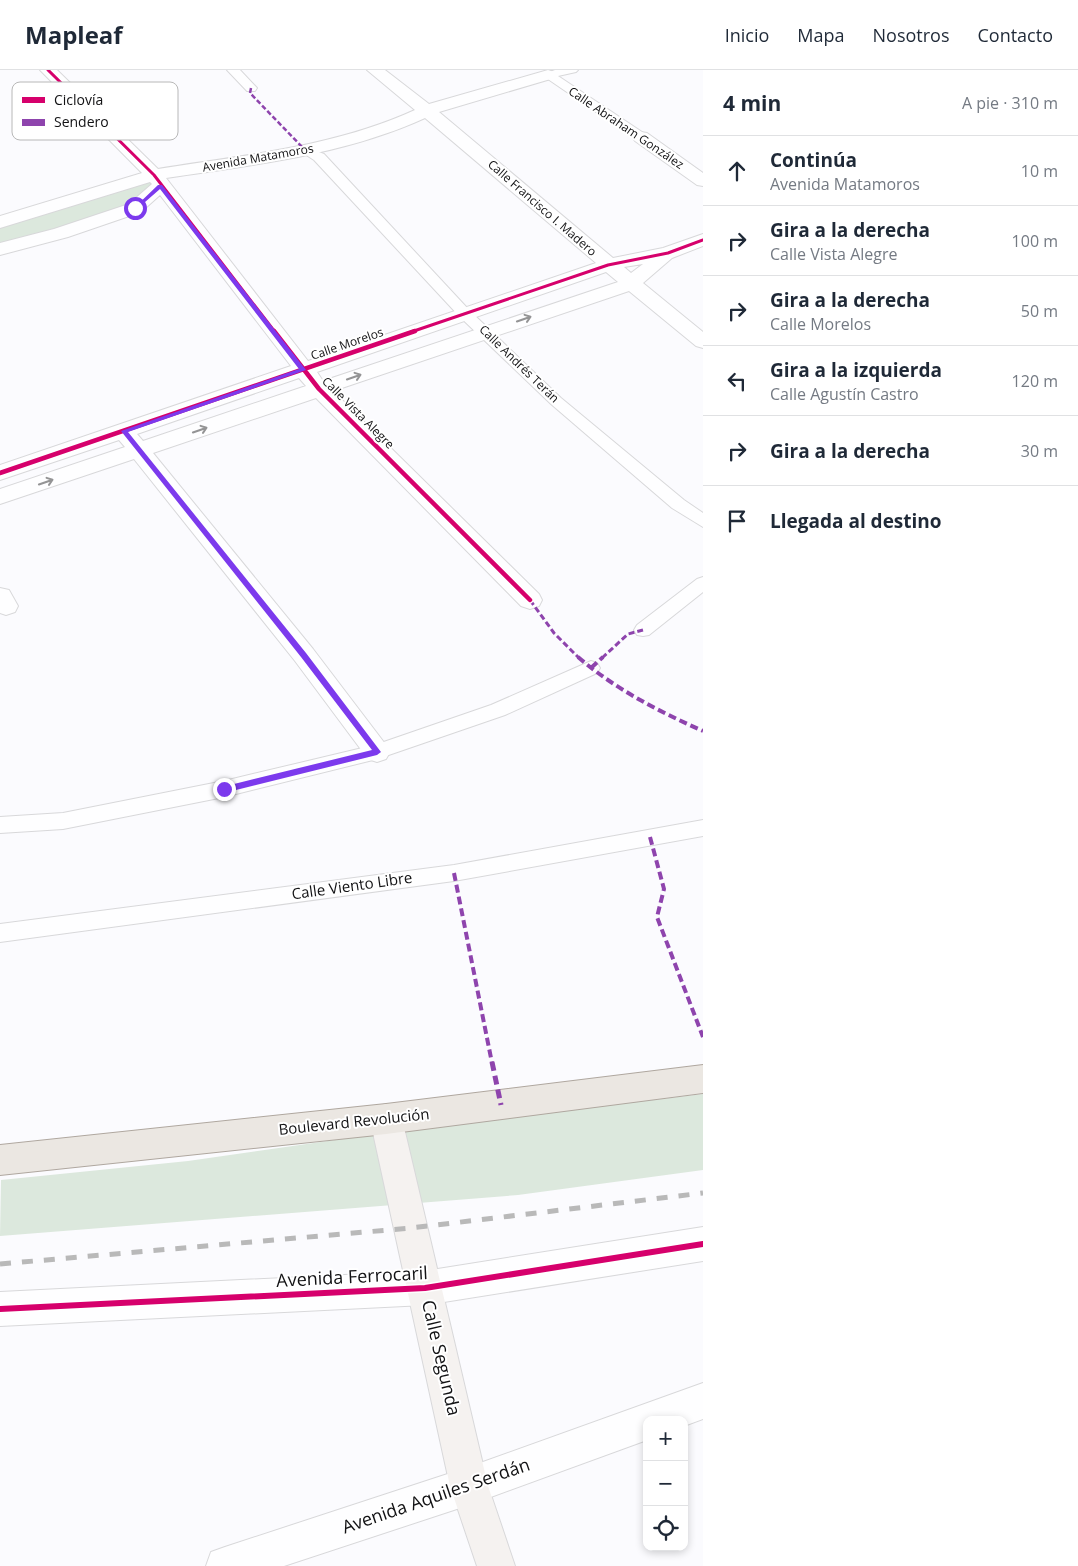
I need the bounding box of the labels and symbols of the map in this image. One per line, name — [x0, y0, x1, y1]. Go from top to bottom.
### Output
legend — [12, 82, 178, 140]
street label: Calle Abraham González — [565, 83, 688, 173]
text: Ciclovía — [54, 90, 103, 109]
text: Sendero — [54, 112, 109, 131]
street label: Avenida Matamoros — [201, 139, 315, 176]
street label: Calle Francisco I. Madero — [484, 156, 600, 260]
route start — [124, 197, 147, 220]
one-way arrow — [516, 314, 532, 324]
street label: Calle Andrés Terán — [476, 321, 563, 406]
street label: Calle Morelos — [308, 323, 386, 364]
one-way arrow — [346, 372, 362, 382]
street label: Calle Vista Alegre — [319, 373, 398, 453]
one-way arrow — [192, 424, 208, 434]
one-way arrow — [38, 477, 53, 486]
route end — [213, 778, 236, 801]
street label: Calle Viento Libre — [290, 867, 413, 903]
street label: Boulevard Revolución — [277, 1103, 430, 1139]
street label: Avenida Ferrocaril — [276, 1260, 428, 1292]
street label: Calle Segunda — [417, 1298, 467, 1418]
street label: Avenida Aquiles Serdán — [339, 1452, 533, 1538]

